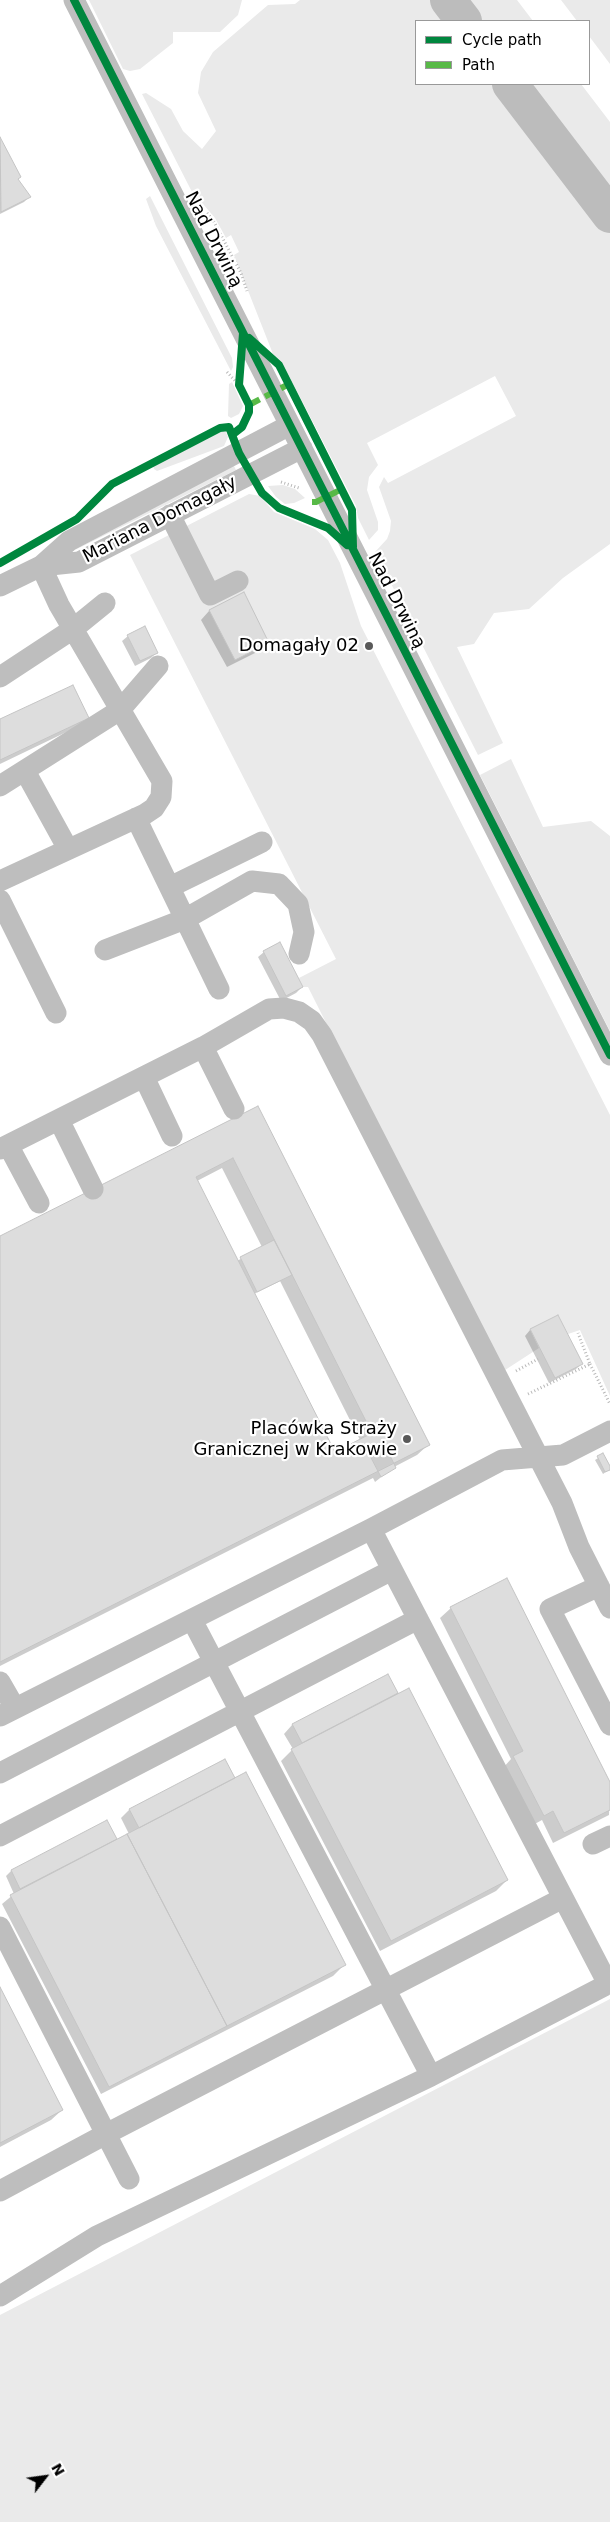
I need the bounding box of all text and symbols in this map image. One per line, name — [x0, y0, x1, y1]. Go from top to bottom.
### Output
legend — [415, 20, 590, 85]
text: Cycle path — [462, 31, 542, 49]
text: Path — [462, 56, 495, 74]
street label: Nad Drwiną — [180, 188, 246, 292]
street label: Mariana Domagały — [79, 472, 241, 568]
street label: Nad Drwiną — [363, 549, 429, 653]
place label: Domagały 02 — [239, 635, 359, 657]
marker: Domagały 02 — [363, 640, 375, 652]
place label: Placówka Straży Granicznej w Krakowie — [193, 1418, 397, 1460]
marker: Placówka Straży Granicznej w Krakowie — [401, 1433, 413, 1445]
north arrow — [20, 2452, 70, 2502]
text: N — [48, 2460, 68, 2479]

